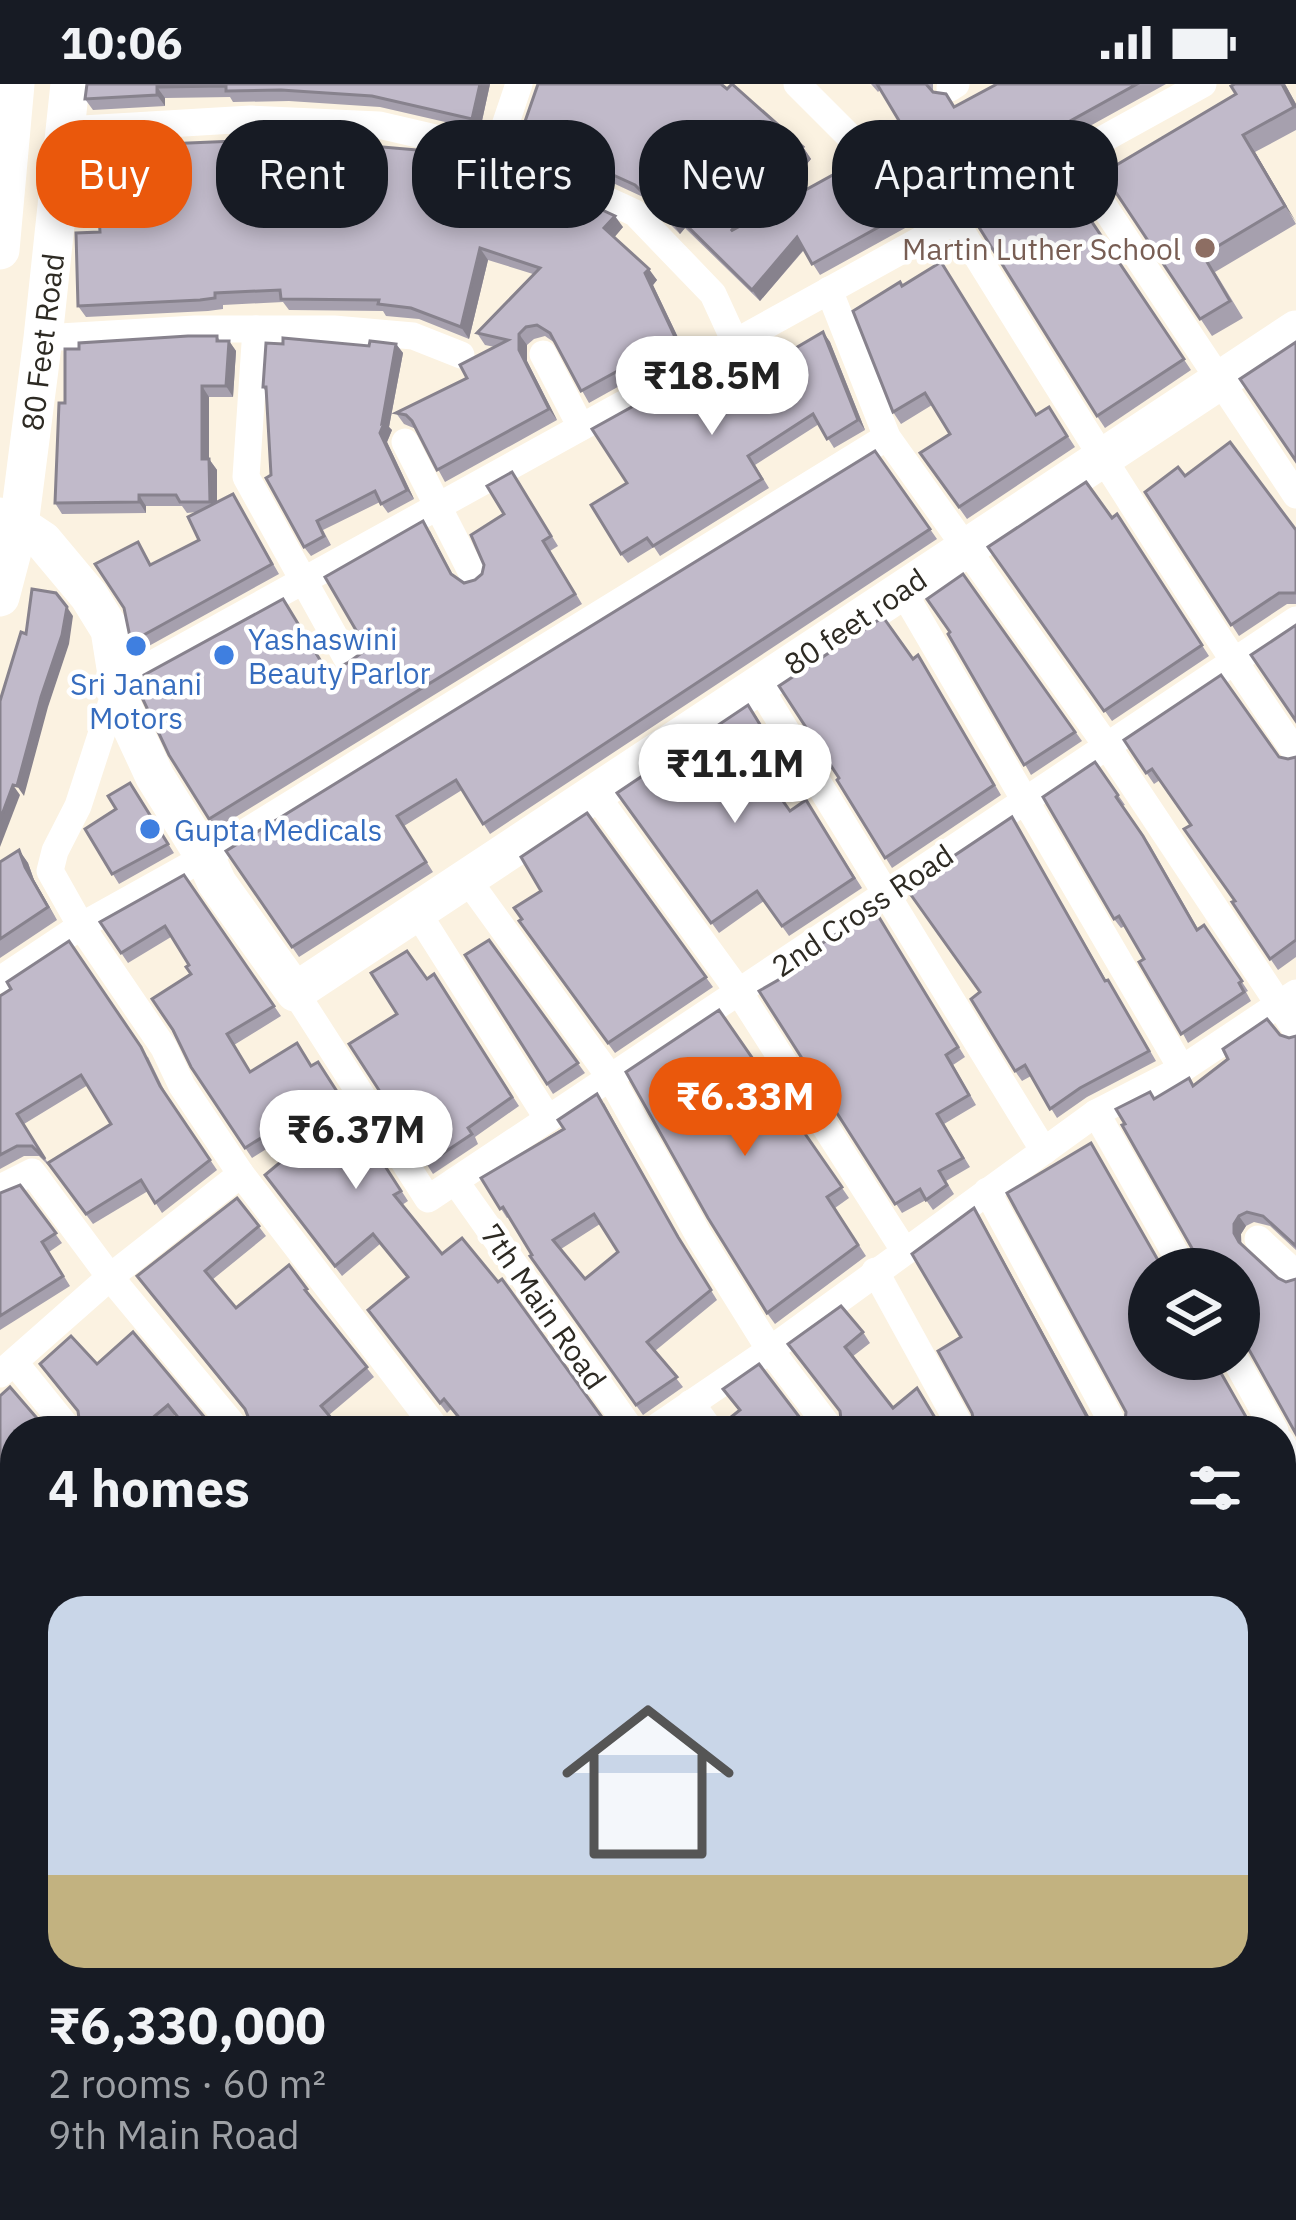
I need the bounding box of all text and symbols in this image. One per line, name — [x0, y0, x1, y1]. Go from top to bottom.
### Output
text: 10:06 — [60, 13, 183, 71]
chip: Buy — [36, 120, 192, 228]
chip: Rent — [216, 120, 388, 228]
chip: Filters — [412, 120, 615, 228]
chip: New — [639, 120, 808, 228]
chip: Apartment — [832, 120, 1118, 228]
place label: Martin Luther School — [902, 229, 1181, 268]
marker: Martin Luther School — [1192, 235, 1218, 261]
street label: 80 Feet Road — [12, 251, 72, 433]
pin: ₹18.5M — [614, 336, 810, 438]
text: ₹18.5M — [643, 349, 781, 400]
street label: 80 feet road — [776, 559, 934, 683]
place label: Yashaswini Beauty Parlor — [248, 619, 431, 692]
marker: Sri Janani Motors — [123, 633, 149, 659]
marker: Yashaswini Beauty Parlor — [211, 642, 237, 668]
place label: Sri Janani Motors — [70, 664, 202, 737]
pin: ₹11.1M — [637, 724, 833, 826]
text: ₹11.1M — [666, 737, 804, 788]
place label: Gupta Medicals — [174, 810, 382, 849]
marker: Gupta Medicals — [137, 816, 163, 842]
street label: 2nd Cross Road — [764, 835, 960, 985]
pin: ₹6.33M — [647, 1057, 843, 1159]
text: ₹6.33M — [676, 1070, 814, 1121]
pin: ₹6.37M — [258, 1090, 454, 1192]
text: ₹6.37M — [287, 1103, 425, 1154]
street label: 7th Main Road — [472, 1216, 616, 1396]
map controls — [1128, 1248, 1260, 1380]
button: layers — [1128, 1248, 1260, 1380]
text: 4 homes — [48, 1455, 250, 1521]
icon: filters — [1182, 1455, 1248, 1521]
icon: home — [540, 1674, 756, 1890]
text: ₹6,330,000 — [48, 1992, 326, 2058]
text: 2 rooms · 60 m² — [48, 2058, 326, 2109]
text: 9th Main Road — [48, 2109, 300, 2160]

